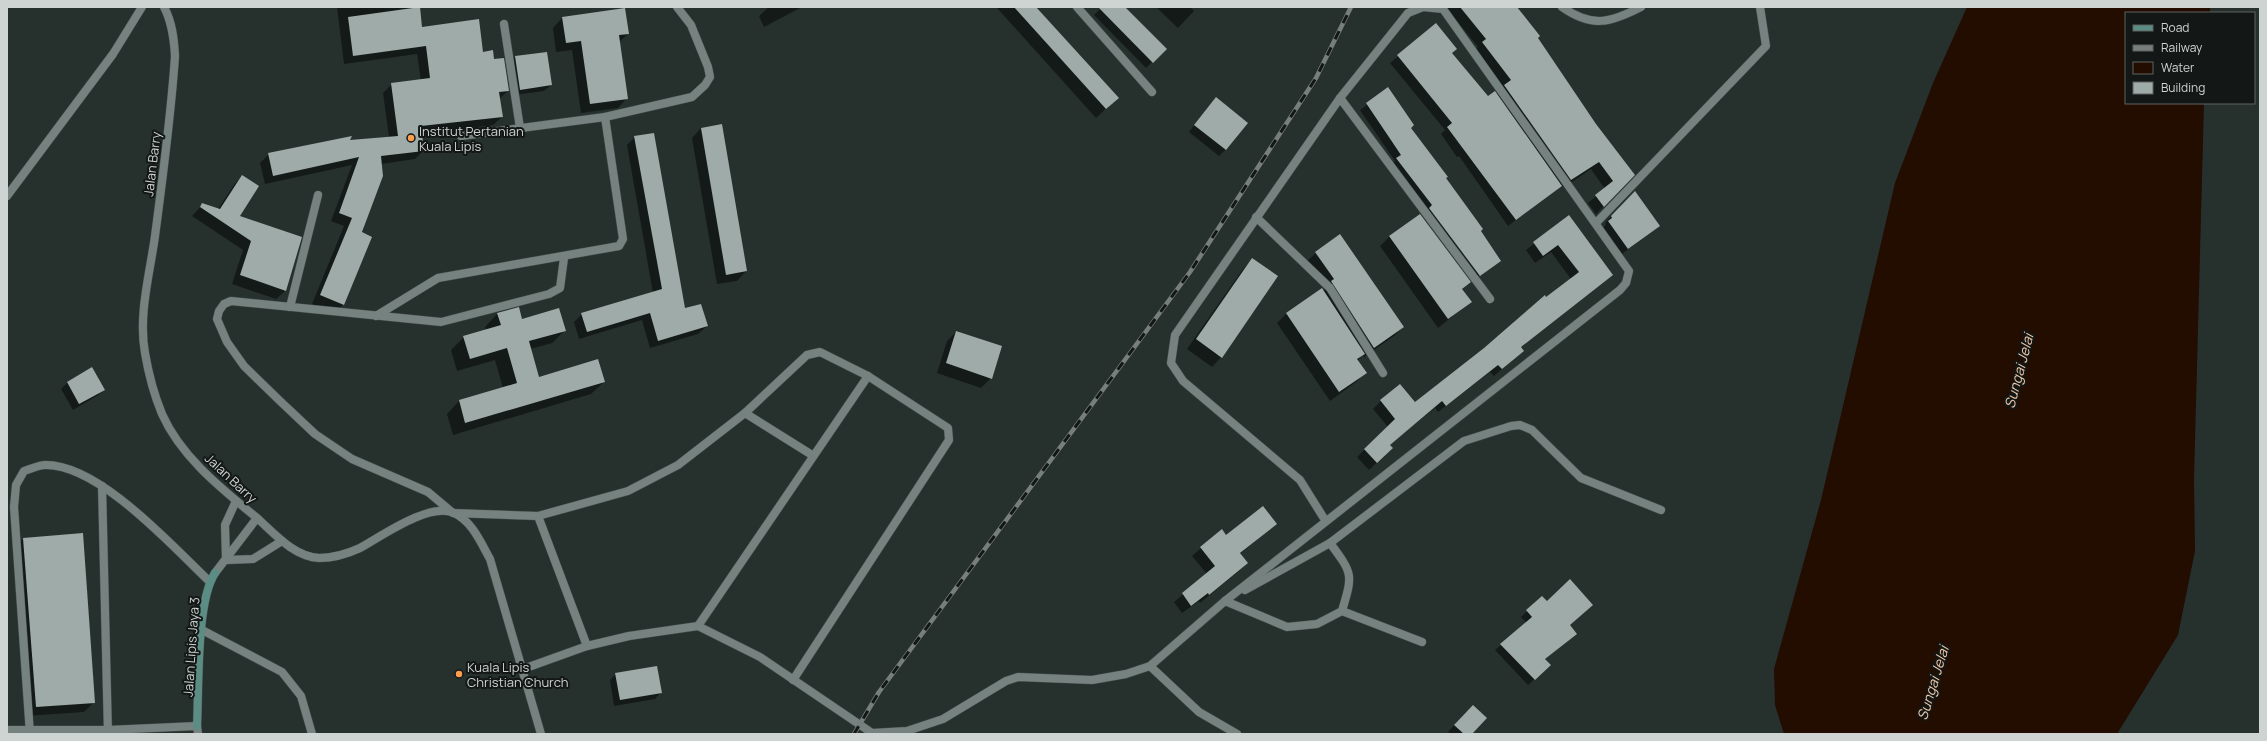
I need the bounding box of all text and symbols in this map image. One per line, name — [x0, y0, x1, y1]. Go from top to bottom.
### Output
legend — [2125, 12, 2255, 104]
text: Road — [2161, 19, 2189, 36]
text: Railway — [2161, 39, 2203, 56]
text: Water — [2161, 59, 2195, 76]
text: Building — [2161, 79, 2205, 96]
place label: Institut Pertanian Kuala Lipis — [419, 122, 524, 155]
street label: Jalan Barry — [139, 130, 165, 197]
marker: Institut Pertanian Kuala Lipis — [406, 133, 416, 143]
water label: Sungai Jelai — [1999, 330, 2038, 410]
street label: Jalan Barry — [201, 449, 261, 507]
street label: Jalan Lipis Jaya 3 — [179, 596, 203, 698]
water label: Sungai Jelai — [1912, 642, 1953, 722]
place label: Kuala Lipis Christian Church — [467, 658, 569, 691]
marker: Kuala Lipis Christian Church — [454, 669, 464, 679]

